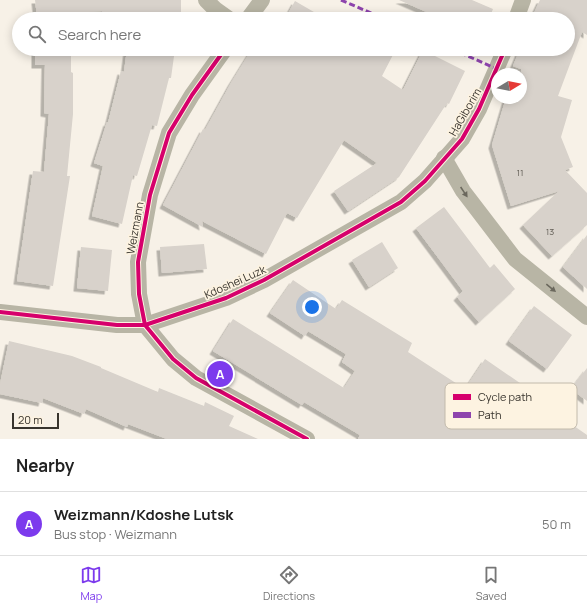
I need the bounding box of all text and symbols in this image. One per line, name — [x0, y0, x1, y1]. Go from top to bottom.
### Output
search box — [12, 12, 575, 56]
icon: search — [26, 23, 48, 45]
text: Search here — [58, 24, 141, 45]
north arrow — [491, 68, 527, 104]
street label: HaGiborim — [445, 85, 484, 138]
house number: 11 — [516, 166, 524, 179]
one-way arrow — [460, 187, 468, 197]
street label: Weizmann — [123, 201, 146, 255]
house number: 13 — [546, 225, 554, 238]
street label: Kdoshei Luzk — [202, 261, 268, 302]
one-way arrow — [545, 283, 556, 292]
your location — [302, 297, 322, 317]
pin: A — [207, 359, 233, 389]
legend — [445, 383, 577, 429]
text: Cycle path — [478, 389, 532, 404]
text: Path — [478, 407, 501, 422]
scale bar — [12, 411, 59, 430]
text: 20 m — [18, 412, 43, 427]
text: Nearby — [16, 454, 74, 477]
text: Weizmann/Kdoshe Lutsk — [54, 504, 233, 525]
text: A — [25, 515, 33, 533]
text: 50 m — [542, 515, 571, 533]
text: Bus stop · Weizmann — [54, 525, 177, 543]
tab: Map — [80, 564, 102, 603]
tab: Directions — [263, 564, 315, 603]
tab: Saved — [476, 564, 507, 603]

